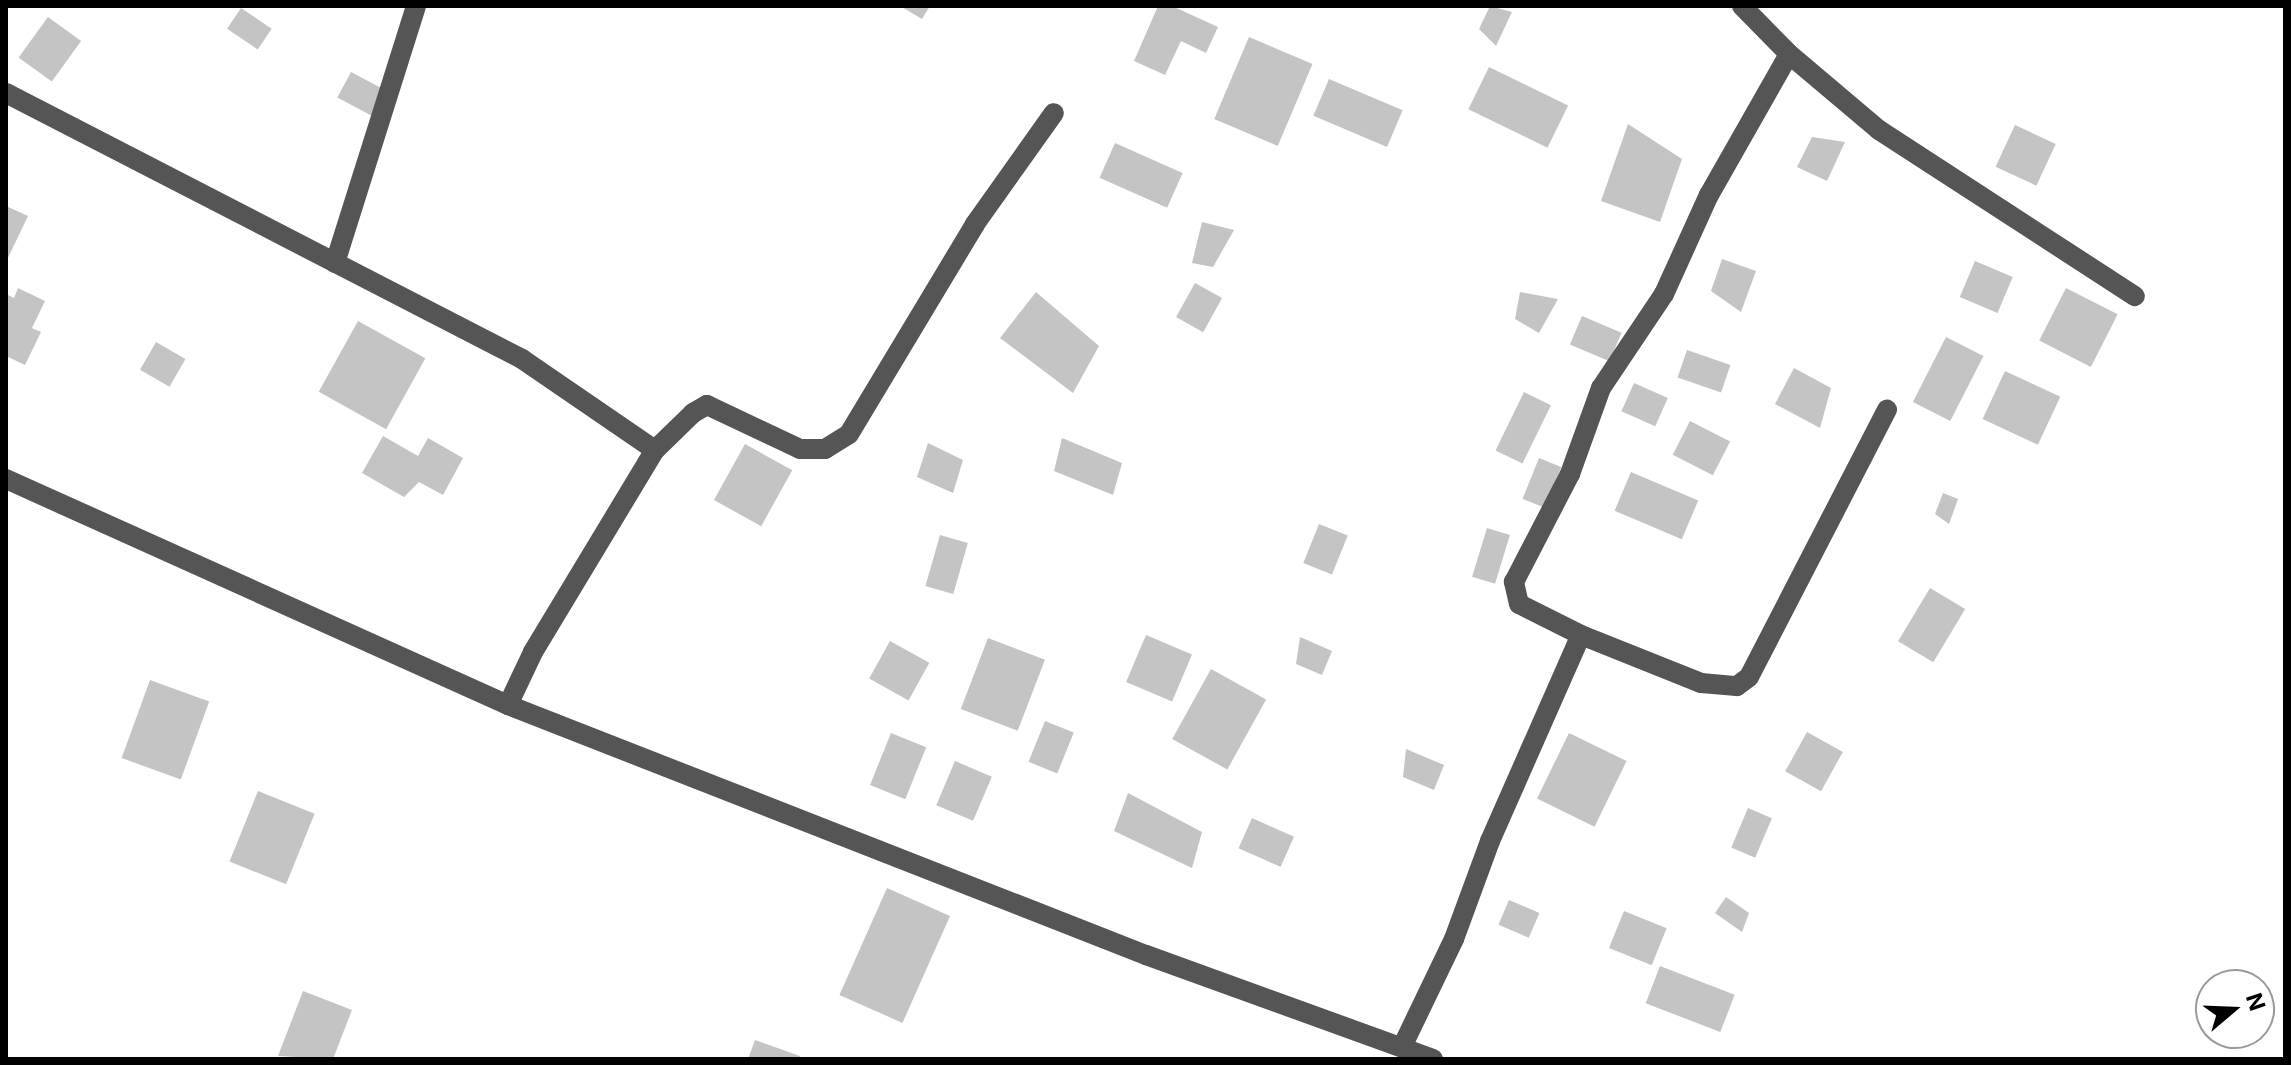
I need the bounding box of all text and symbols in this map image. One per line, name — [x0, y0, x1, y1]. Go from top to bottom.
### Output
north arrow — [2195, 969, 2275, 1049]
text: N — [2241, 990, 2271, 1014]

